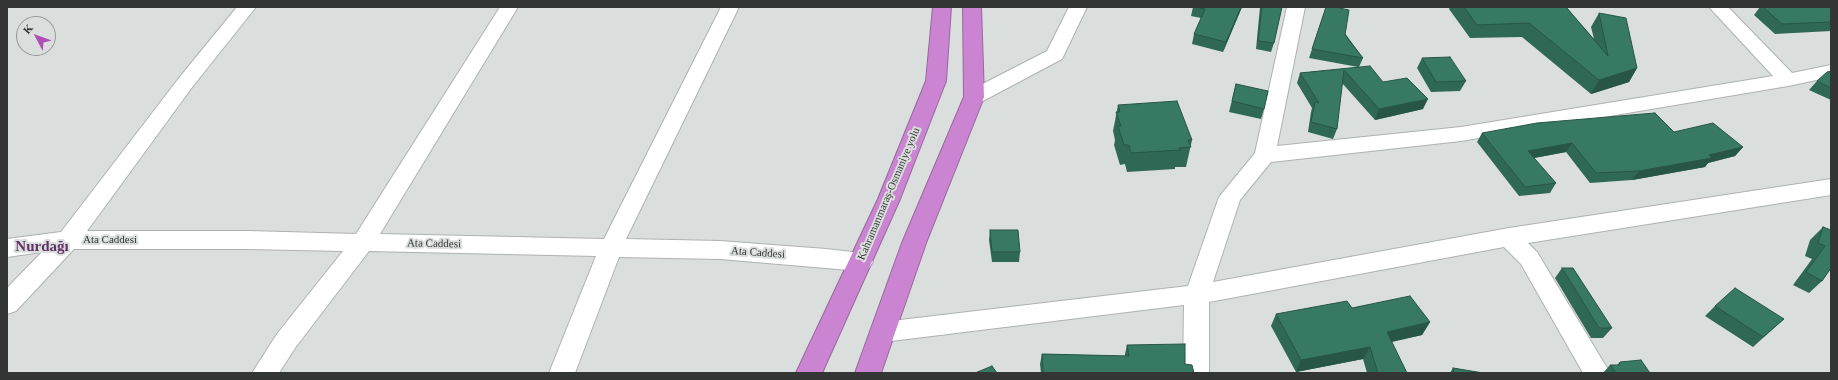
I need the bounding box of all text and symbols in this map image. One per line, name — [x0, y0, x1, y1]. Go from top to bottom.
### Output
north arrow — [16, 16, 56, 56]
text: K — [20, 22, 35, 36]
street label: Kahramanmaraş-Osmaniye yolu — [855, 126, 923, 262]
street label: Ata Caddesi — [83, 233, 137, 247]
street label: Ata Caddesi — [407, 237, 461, 251]
district label: Nurdağı — [15, 238, 69, 256]
street label: Ata Caddesi — [731, 245, 785, 261]

